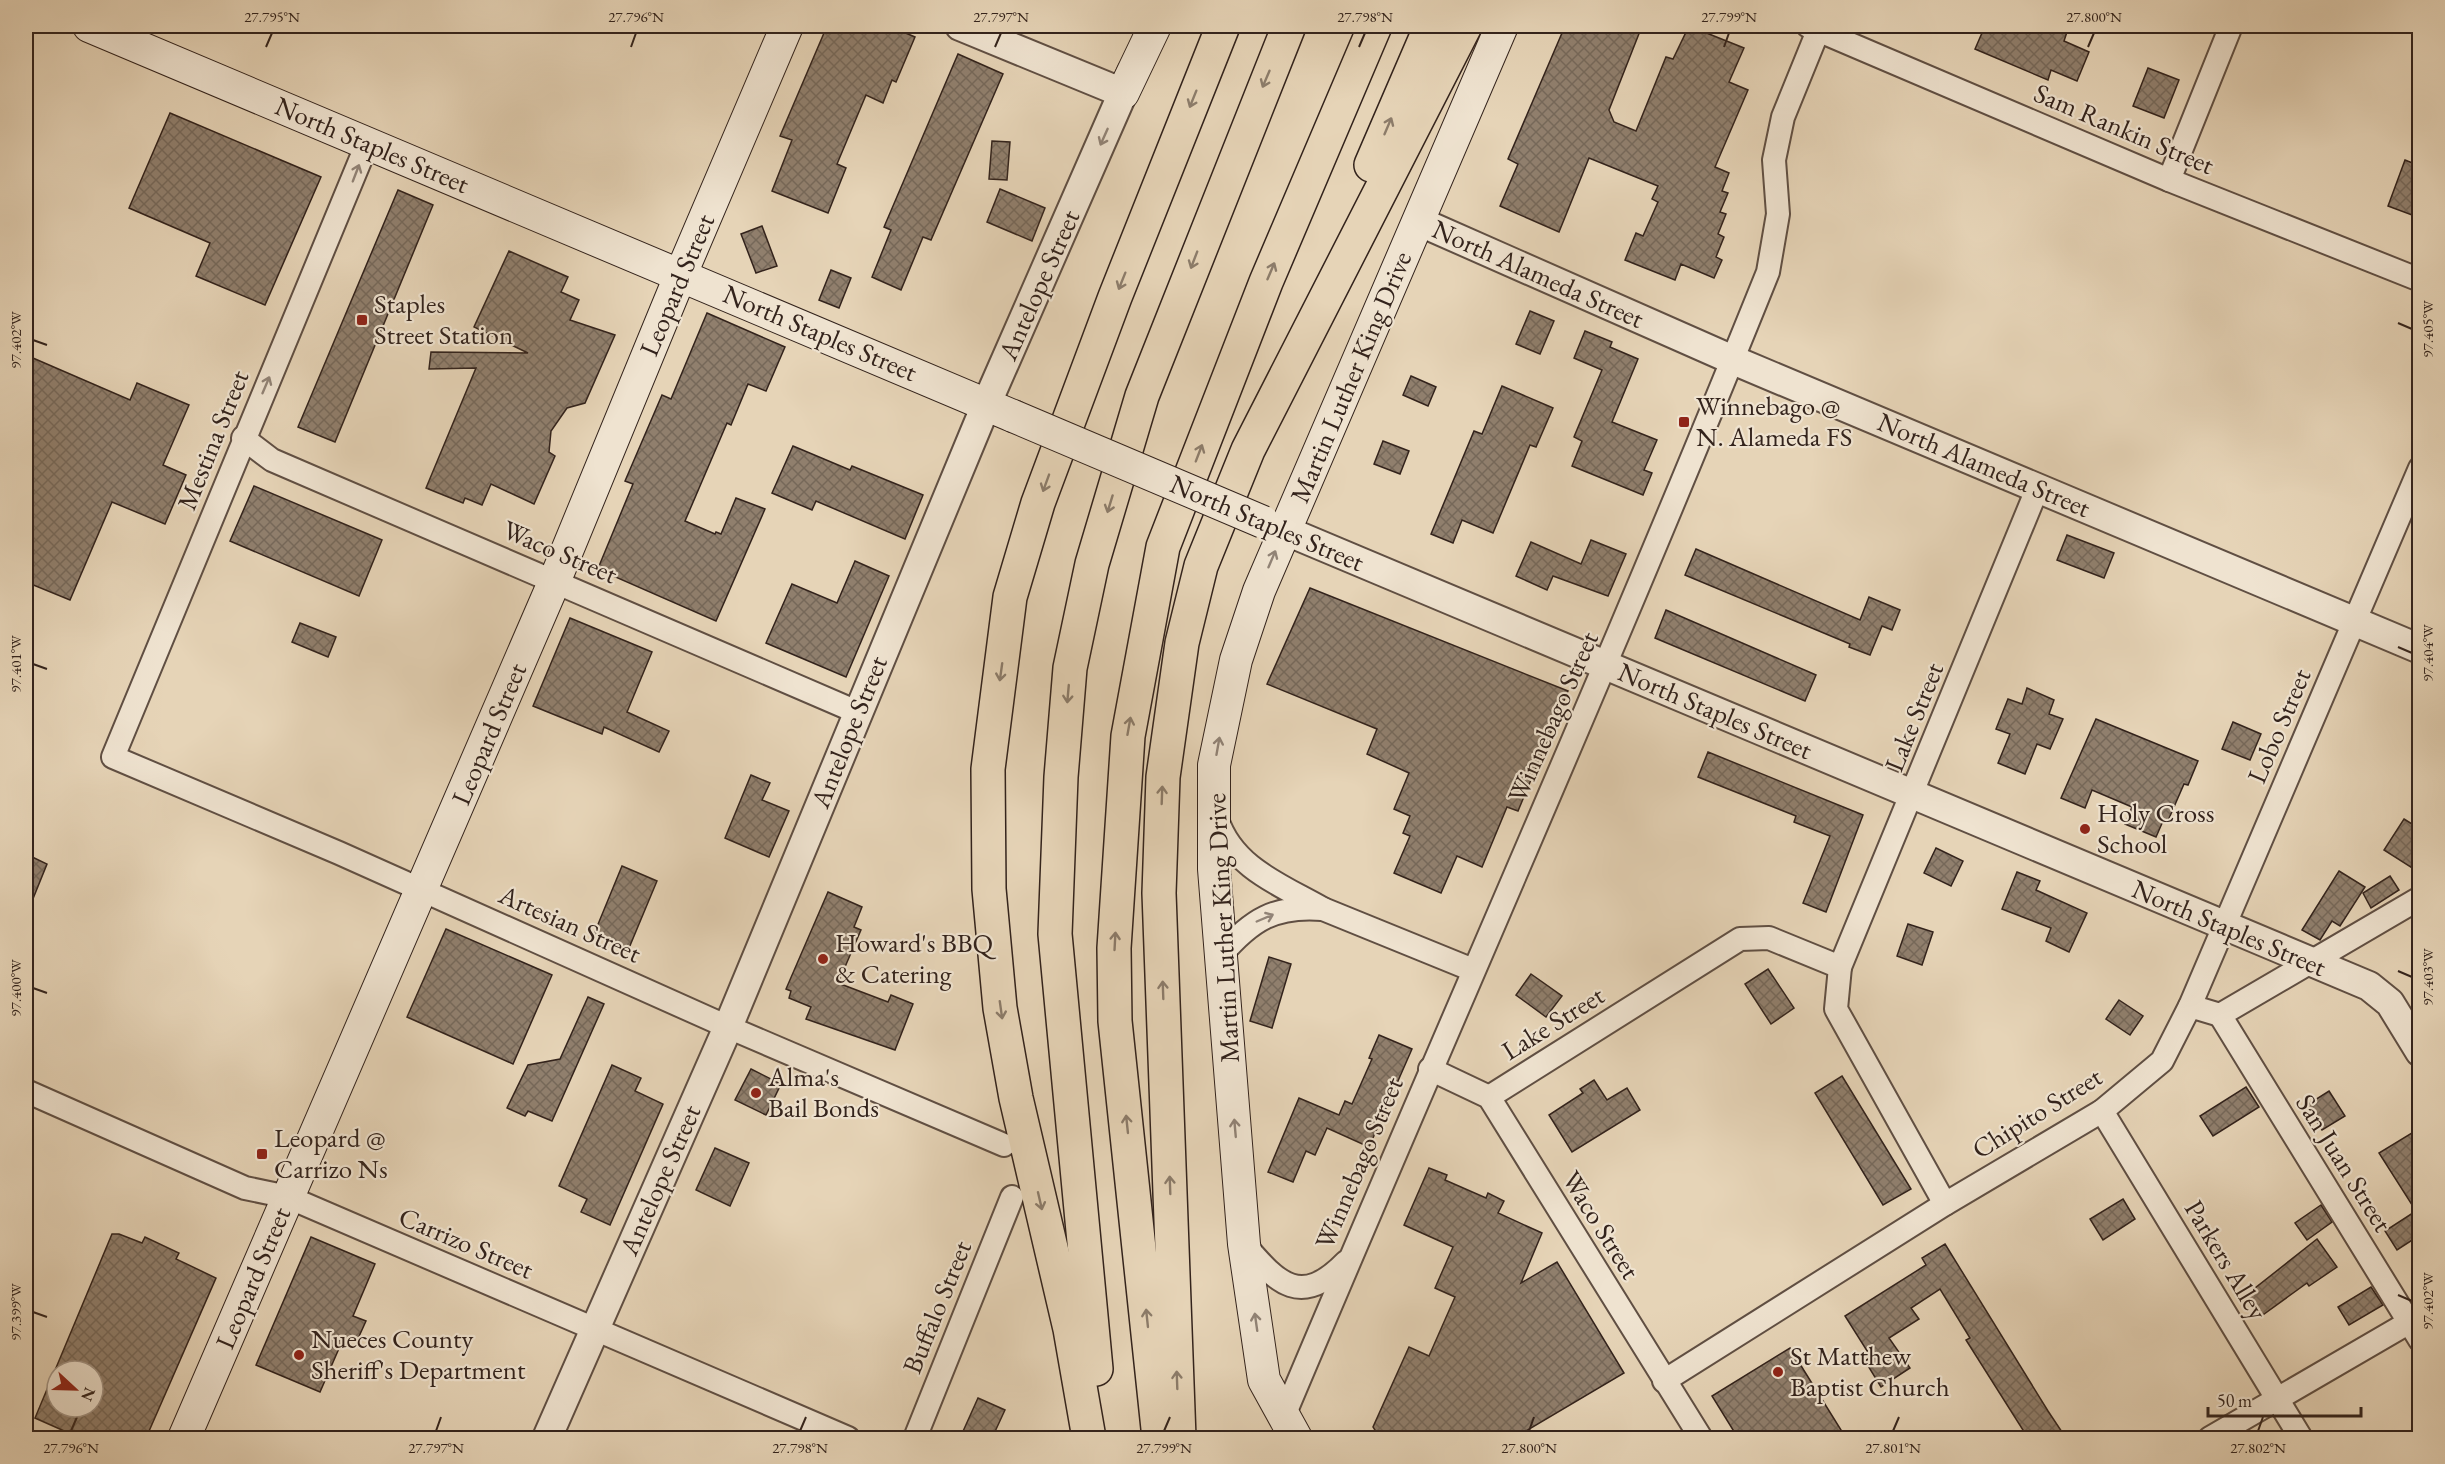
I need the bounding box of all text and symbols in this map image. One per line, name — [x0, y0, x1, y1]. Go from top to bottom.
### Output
text: 27.795°N — [244, 7, 300, 26]
text: 27.796°N — [608, 7, 664, 26]
text: 27.797°N — [973, 7, 1029, 26]
text: 27.798°N — [1337, 7, 1393, 26]
text: 27.799°N — [1701, 7, 1757, 26]
text: 27.800°N — [2066, 7, 2122, 26]
one-way arrow — [1260, 70, 1271, 88]
street label: Sam Rankin Street — [2029, 75, 2220, 182]
street label: North Staples Street — [270, 88, 475, 201]
one-way arrow — [1187, 90, 1198, 108]
one-way arrow — [1383, 118, 1394, 136]
one-way arrow — [1097, 128, 1109, 146]
one-way arrow — [351, 164, 362, 183]
street label: Antelope Street — [989, 204, 1087, 366]
street label: Leopard Street — [631, 208, 722, 361]
street label: North Alameda Street — [1427, 211, 1650, 336]
street label: Martin Luther King Drive — [1282, 246, 1419, 508]
one-way arrow — [1188, 251, 1199, 269]
one-way arrow — [1266, 263, 1277, 281]
one-way arrow — [1115, 271, 1126, 289]
street label: North Staples Street — [718, 276, 923, 389]
place label: Staples Street Station — [374, 286, 513, 352]
text: 97.405°W — [2418, 300, 2437, 358]
text: 97.402°W — [6, 311, 25, 369]
marker: Staples Street Station — [355, 313, 369, 327]
street label: Mestina Street — [169, 364, 257, 515]
one-way arrow — [261, 376, 273, 394]
place label: Winnebago @ N. Alameda FS — [1696, 388, 1852, 454]
street label: North Alameda Street — [1872, 404, 2096, 525]
marker: Winnebago @ N. Alameda FS — [1677, 415, 1691, 429]
one-way arrow — [1194, 444, 1205, 463]
street label: North Staples Street — [1165, 466, 1370, 579]
one-way arrow — [1039, 473, 1050, 492]
one-way arrow — [1104, 494, 1115, 513]
street label: Waco Street — [498, 512, 623, 592]
one-way arrow — [1267, 550, 1278, 569]
text: 97.404°W — [2418, 624, 2437, 682]
street label: Winnebago Street — [1499, 625, 1606, 808]
text: 97.401°W — [6, 635, 25, 693]
street label: Antelope Street — [802, 650, 895, 814]
street label: North Staples Street — [1613, 654, 1818, 767]
street label: Leopard Street — [443, 657, 534, 810]
street label: Lake Street — [1876, 657, 1951, 776]
one-way arrow — [995, 662, 1006, 681]
street label: Lobo Street — [2239, 663, 2319, 788]
one-way arrow — [1062, 684, 1073, 704]
one-way arrow — [1124, 716, 1135, 736]
one-way arrow — [1213, 736, 1224, 756]
one-way arrow — [1156, 786, 1168, 806]
street label: Martin Luther King Drive — [1198, 792, 1247, 1064]
place label: Holy Cross School — [2097, 795, 2215, 861]
marker: Holy Cross School — [2078, 822, 2092, 836]
street label: North Staples Street — [2127, 871, 2332, 984]
street label: Artesian Street — [493, 876, 647, 971]
one-way arrow — [1256, 911, 1274, 922]
place label: Howard's BBQ & Catering — [835, 925, 997, 991]
one-way arrow — [1109, 932, 1120, 952]
text: 97.403°W — [2418, 948, 2437, 1006]
marker: Howard's BBQ & Catering — [816, 952, 830, 966]
text: 97.400°W — [6, 959, 25, 1017]
street label: Lake Street — [1495, 977, 1611, 1068]
one-way arrow — [1157, 981, 1168, 1001]
one-way arrow — [995, 1000, 1006, 1019]
place label: Alma's Bail Bonds — [767, 1059, 879, 1125]
street label: Chipito Street — [1965, 1059, 2109, 1166]
street label: Winnebago Street — [1307, 1071, 1411, 1254]
marker: Alma's Bail Bonds — [749, 1086, 763, 1100]
street label: San Juan Street — [2288, 1087, 2401, 1239]
street label: Antelope Street — [610, 1099, 708, 1261]
one-way arrow — [1121, 1114, 1132, 1134]
one-way arrow — [1229, 1119, 1240, 1139]
place label: Leopard @ Carrizo Ns — [274, 1120, 388, 1186]
marker: Leopard @ Carrizo Ns — [255, 1147, 269, 1161]
street label: Waco Street — [1554, 1164, 1649, 1286]
one-way arrow — [1164, 1176, 1175, 1196]
one-way arrow — [1035, 1191, 1046, 1210]
street label: Parkers Alley — [2177, 1193, 2276, 1326]
street label: Carrizo Street — [394, 1199, 539, 1287]
street label: Leopard Street — [207, 1201, 298, 1354]
street label: Buffalo Street — [894, 1235, 979, 1378]
text: 97.402°W — [2418, 1272, 2437, 1330]
text: 97.399°W — [6, 1283, 25, 1341]
one-way arrow — [1141, 1308, 1152, 1328]
one-way arrow — [1250, 1313, 1261, 1333]
place label: Nueces County Sheriff's Department — [311, 1321, 526, 1387]
place label: St Matthew Baptist Church — [1790, 1338, 1950, 1404]
marker: Nueces County Sheriff's Department — [292, 1348, 306, 1362]
north arrow — [45, 1359, 105, 1419]
marker: St Matthew Baptist Church — [1771, 1365, 1785, 1379]
one-way arrow — [1171, 1371, 1182, 1391]
scale bar — [2208, 1380, 2361, 1418]
text: N — [76, 1384, 101, 1404]
text: 50 m — [2217, 1389, 2252, 1412]
text: 27.796°N — [43, 1438, 99, 1457]
text: 27.797°N — [408, 1438, 464, 1457]
text: 27.798°N — [772, 1438, 828, 1457]
text: 27.799°N — [1136, 1438, 1192, 1457]
text: 27.800°N — [1501, 1438, 1557, 1457]
text: 27.801°N — [1865, 1438, 1921, 1457]
text: 27.802°N — [2230, 1438, 2286, 1457]

